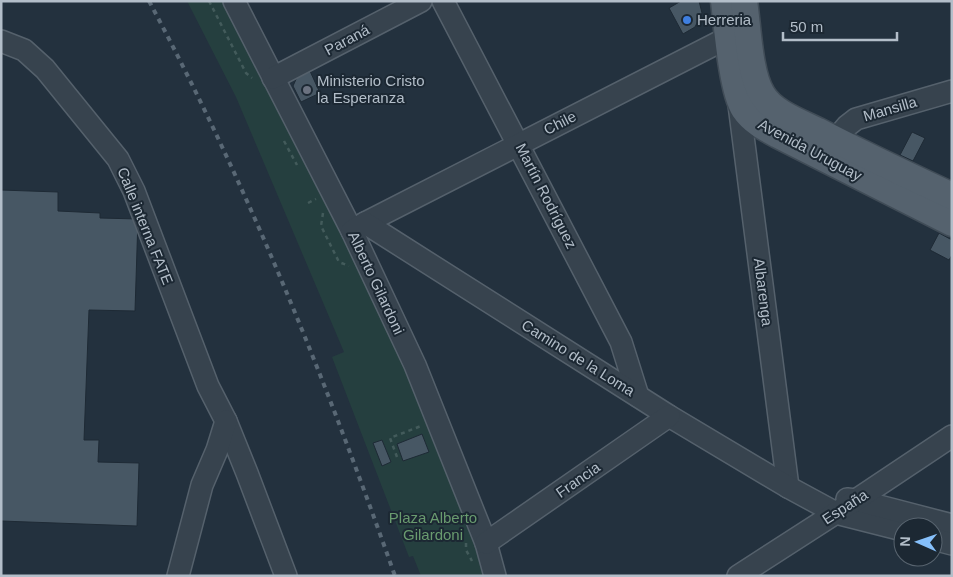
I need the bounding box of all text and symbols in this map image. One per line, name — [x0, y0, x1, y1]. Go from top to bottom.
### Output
scale bar — [783, 10, 897, 42]
place label: Herreria — [697, 11, 752, 28]
marker: Herreria — [681, 14, 693, 26]
text: 50 m — [790, 18, 823, 35]
street label: Paraná — [321, 20, 373, 58]
place label: Ministerio Cristo la Esperanza — [317, 72, 425, 106]
marker: Ministerio Cristo la Esperanza — [301, 84, 313, 96]
street label: Mansilla — [861, 93, 919, 124]
street label: Chile — [541, 107, 579, 138]
street label: Avenida Uruguay — [756, 115, 865, 184]
street label: Martín Rodríguez — [513, 140, 580, 251]
street label: Calle interna FATE — [114, 165, 177, 287]
street label: Alberto Gilardoni — [345, 229, 408, 337]
street label: Albarenga — [751, 257, 776, 328]
street label: Camino de la Loma — [519, 316, 638, 400]
street label: Francia — [552, 458, 604, 501]
street label: España — [819, 485, 871, 528]
park label: Plaza Alberto Gilardoni — [389, 509, 477, 543]
north arrow — [893, 517, 943, 567]
text: N — [897, 536, 913, 547]

